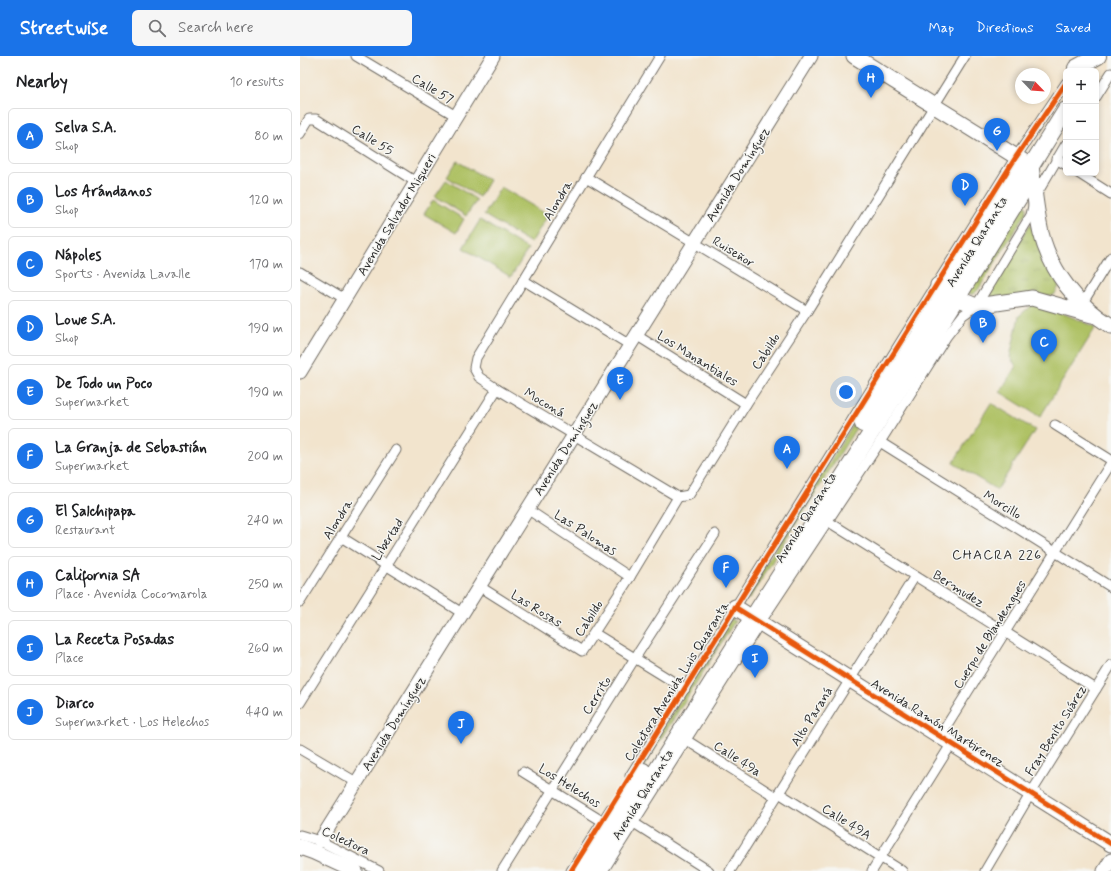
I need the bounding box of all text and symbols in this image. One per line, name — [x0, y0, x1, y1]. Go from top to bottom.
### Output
search box — [132, 10, 412, 46]
text: Streetwise — [20, 16, 108, 41]
icon: search — [146, 17, 168, 39]
text: Search here — [178, 18, 254, 38]
text: Map — [928, 19, 954, 37]
text: Directions — [976, 19, 1034, 37]
text: Saved — [1056, 19, 1091, 37]
pin: H — [858, 65, 884, 98]
north arrow — [1015, 68, 1051, 104]
map controls — [1063, 68, 1099, 176]
button: + — [1063, 68, 1099, 104]
street label: Calle 57 — [408, 70, 457, 109]
text: Nearby — [16, 71, 68, 93]
text: 10 results — [230, 74, 284, 91]
button: − — [1063, 104, 1099, 140]
text: Selva S.A. — [55, 118, 116, 138]
pin: G — [984, 118, 1010, 151]
street label: Calle 55 — [348, 121, 396, 160]
street label: Avenida Domínguez — [702, 124, 776, 226]
text: A — [26, 128, 34, 145]
text: 80 m — [254, 128, 283, 145]
text: Shop — [55, 138, 79, 155]
button: layers — [1063, 140, 1099, 176]
street label: Avenida Salvador Miqueri — [354, 150, 441, 279]
pin: D — [952, 173, 978, 206]
street label: Alondra — [540, 177, 577, 224]
text: Los Arándanos — [55, 182, 152, 202]
text: B — [26, 192, 34, 209]
text: 120 m — [249, 192, 283, 209]
street label: Avenida Quaranta — [943, 193, 1012, 290]
text: Shop — [55, 202, 79, 219]
street label: Ruiseñor — [709, 233, 758, 272]
text: Nápoles — [55, 246, 101, 266]
text: C — [25, 256, 35, 273]
text: 170 m — [249, 256, 283, 273]
text: Sports · Avenida Lavalle — [55, 266, 191, 283]
text: Lowe S.A. — [55, 310, 116, 330]
pin: B — [970, 310, 996, 343]
text: D — [26, 320, 34, 337]
text: 190 m — [248, 320, 283, 337]
street label: Los Manantiales — [654, 328, 741, 391]
pin: C — [1031, 329, 1057, 362]
text: Shop — [55, 330, 79, 347]
street label: Cabildo — [748, 330, 784, 373]
pin: E — [607, 367, 633, 400]
text: De Todo un Poco — [55, 374, 152, 394]
your location — [836, 382, 856, 402]
text: E — [26, 384, 34, 401]
text: 190 m — [248, 384, 283, 401]
street label: Moconá — [521, 385, 568, 422]
text: Supermarket — [55, 394, 129, 411]
street label: Avenida Domínguez — [530, 398, 604, 500]
pin: A — [774, 436, 800, 469]
text: La Granja de Sebastián — [55, 438, 207, 458]
text: F — [27, 448, 33, 465]
text: 200 m — [248, 448, 283, 465]
text: Supermarket — [55, 458, 129, 475]
street label: Avenida Quaranta — [772, 469, 841, 566]
street label: Morcillo — [980, 487, 1024, 524]
street label: Alondra — [319, 496, 357, 543]
text: El Salchipapa — [55, 502, 135, 522]
street label: Las Palomas — [551, 507, 620, 560]
text: G — [26, 512, 34, 529]
text: 240 m — [247, 512, 283, 529]
street label: Libertad — [369, 515, 408, 564]
text: Restaurant — [55, 522, 115, 539]
district label: CHACRA 226 — [952, 546, 1042, 564]
pin: F — [713, 555, 739, 588]
text: California SA — [55, 566, 140, 586]
street label: Bermudez — [929, 567, 987, 612]
text: H — [26, 576, 34, 593]
text: 250 m — [248, 576, 283, 593]
street label: Cuerpo de Blandengues — [950, 577, 1031, 692]
text: Place · Avenida Cocomarola — [55, 586, 207, 603]
street label: Las Rosas — [507, 587, 565, 632]
street label: Cabildo — [571, 597, 607, 640]
street label: Colectora Avenida Luis Quaranta — [621, 598, 734, 765]
text: La Receta Posadas — [55, 630, 174, 650]
text: I — [27, 640, 33, 657]
text: 260 m — [248, 640, 283, 657]
pin: I — [742, 645, 768, 678]
text: Place — [55, 650, 84, 667]
street label: Avenida Domínguez — [358, 673, 432, 775]
street label: Cerrito — [579, 673, 616, 718]
street label: Avenida Ramón Martirenez — [867, 675, 1007, 772]
street label: Fray Benito Suárez — [1021, 682, 1091, 779]
street label: Alto Paraná — [787, 684, 837, 750]
text: Diarco — [55, 694, 94, 714]
text: J — [26, 704, 34, 721]
text: 440 m — [246, 704, 283, 721]
pin: J — [448, 711, 474, 744]
text: Supermarket · Los Helechos — [55, 714, 209, 731]
street label: Calle 49a — [710, 738, 764, 781]
street label: Avenida Quaranta — [609, 746, 678, 843]
street label: Los Helechos — [535, 761, 604, 812]
street label: Calle 49A — [818, 800, 874, 844]
street label: Colectora — [319, 823, 372, 860]

